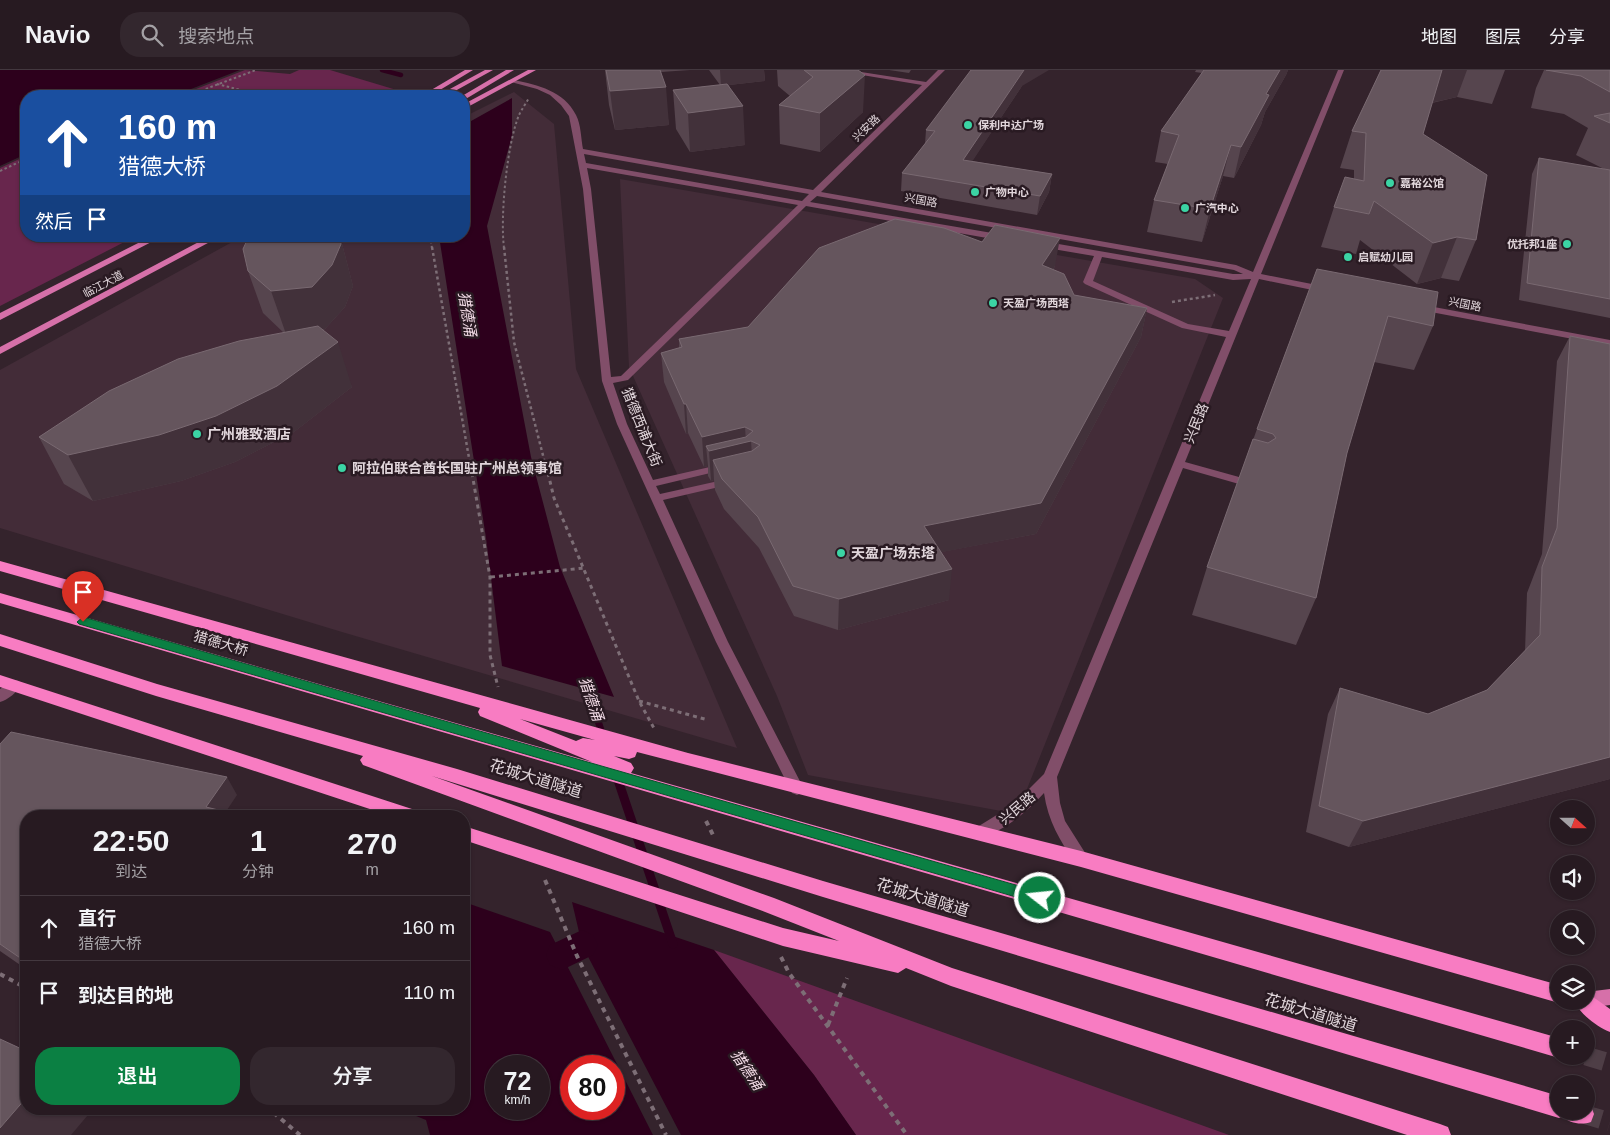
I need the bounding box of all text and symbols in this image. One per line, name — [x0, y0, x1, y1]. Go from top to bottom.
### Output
search box — [120, 12, 470, 57]
text: Navio — [25, 21, 90, 48]
icon: search — [138, 21, 166, 49]
text: 搜索地点 — [178, 26, 254, 47]
text: 地图 — [1421, 27, 1457, 47]
text: 图层 — [1485, 27, 1521, 47]
text: 分享 — [1549, 27, 1585, 47]
text: 160 m — [118, 107, 217, 146]
icon: ahead — [35, 110, 100, 175]
street label: 兴安路 — [850, 112, 882, 144]
marker: 保利中达广场 — [962, 119, 974, 131]
place label: 保利中达广场 — [978, 119, 1044, 131]
text: 猎德大桥 — [118, 154, 206, 179]
marker: 嘉裕公馆 — [1384, 177, 1396, 189]
place label: 嘉裕公馆 — [1400, 177, 1444, 189]
marker: 广物中心 — [969, 186, 981, 198]
place label: 广物中心 — [985, 186, 1029, 198]
street label: 兴国路 — [904, 191, 938, 209]
marker: 广汽中心 — [1179, 202, 1191, 214]
place label: 广汽中心 — [1195, 202, 1239, 214]
icon: arrive — [83, 205, 111, 233]
text: 然后 — [35, 211, 73, 232]
place label: 优托邦1座 — [1507, 238, 1557, 250]
marker: 优托邦1座 — [1561, 238, 1573, 250]
marker: 启赋幼儿园 — [1342, 251, 1354, 263]
place label: 启赋幼儿园 — [1358, 251, 1413, 263]
street label: 临江大道 — [81, 268, 125, 300]
water label: 猎德涌 — [456, 290, 480, 339]
street label: 兴国路 — [1448, 295, 1482, 313]
marker: 天盈广场西塔 — [987, 297, 999, 309]
place label: 天盈广场西塔 — [1003, 297, 1069, 309]
street label: 猎德西浦大街 — [619, 385, 665, 469]
street label: 兴民路 — [1181, 401, 1211, 445]
place label: 广州雅致酒店 — [207, 426, 291, 442]
marker: 广州雅致酒店 — [191, 428, 203, 440]
place label: 阿拉伯联合酋长国驻广州总领事馆 — [352, 460, 562, 476]
marker: 阿拉伯联合酋长国驻广州总领事馆 — [336, 462, 348, 474]
place label: 天盈广场东塔 — [851, 545, 935, 561]
marker: 天盈广场东塔 — [835, 547, 847, 559]
pin — [62, 571, 104, 622]
icon: arrive — [69, 578, 97, 606]
street label: 猎德大桥 — [192, 628, 250, 658]
water label: 猎德涌 — [576, 675, 607, 725]
street label: 花城大道隧道 — [487, 756, 584, 801]
street label: 兴民路 — [996, 788, 1038, 828]
north arrow — [1550, 800, 1595, 845]
map controls — [1550, 800, 1595, 1120]
text: 22:50 — [93, 824, 170, 857]
text: 1 — [250, 824, 267, 857]
text: 270 — [347, 827, 397, 860]
button: sound — [1550, 855, 1595, 900]
text: m — [366, 861, 379, 878]
text: 到达 — [115, 863, 147, 880]
text: 分钟 — [242, 863, 274, 880]
position arrow — [1013, 871, 1065, 923]
street label: 花城大道隧道 — [874, 875, 971, 920]
text: 直行 — [78, 908, 116, 929]
button: search — [1550, 910, 1595, 955]
icon: ahead — [35, 914, 63, 942]
text: 160 m — [402, 917, 455, 938]
text: 猎德大桥 — [78, 935, 142, 952]
button: layers — [1550, 965, 1595, 1010]
icon: arrive — [35, 979, 63, 1007]
text: 110 m — [404, 982, 455, 1003]
text: 到达目的地 — [78, 985, 173, 1006]
street label: 花城大道隧道 — [1262, 990, 1359, 1035]
button: + — [1550, 1020, 1595, 1065]
water label: 猎德涌 — [728, 1046, 768, 1095]
button: 退出 — [35, 1047, 240, 1105]
button: 分享 — [250, 1047, 455, 1105]
speed limit sign: 80 — [560, 1055, 625, 1120]
text: 72 — [504, 1067, 531, 1095]
button: − — [1550, 1075, 1595, 1120]
text: km/h — [504, 1093, 531, 1107]

